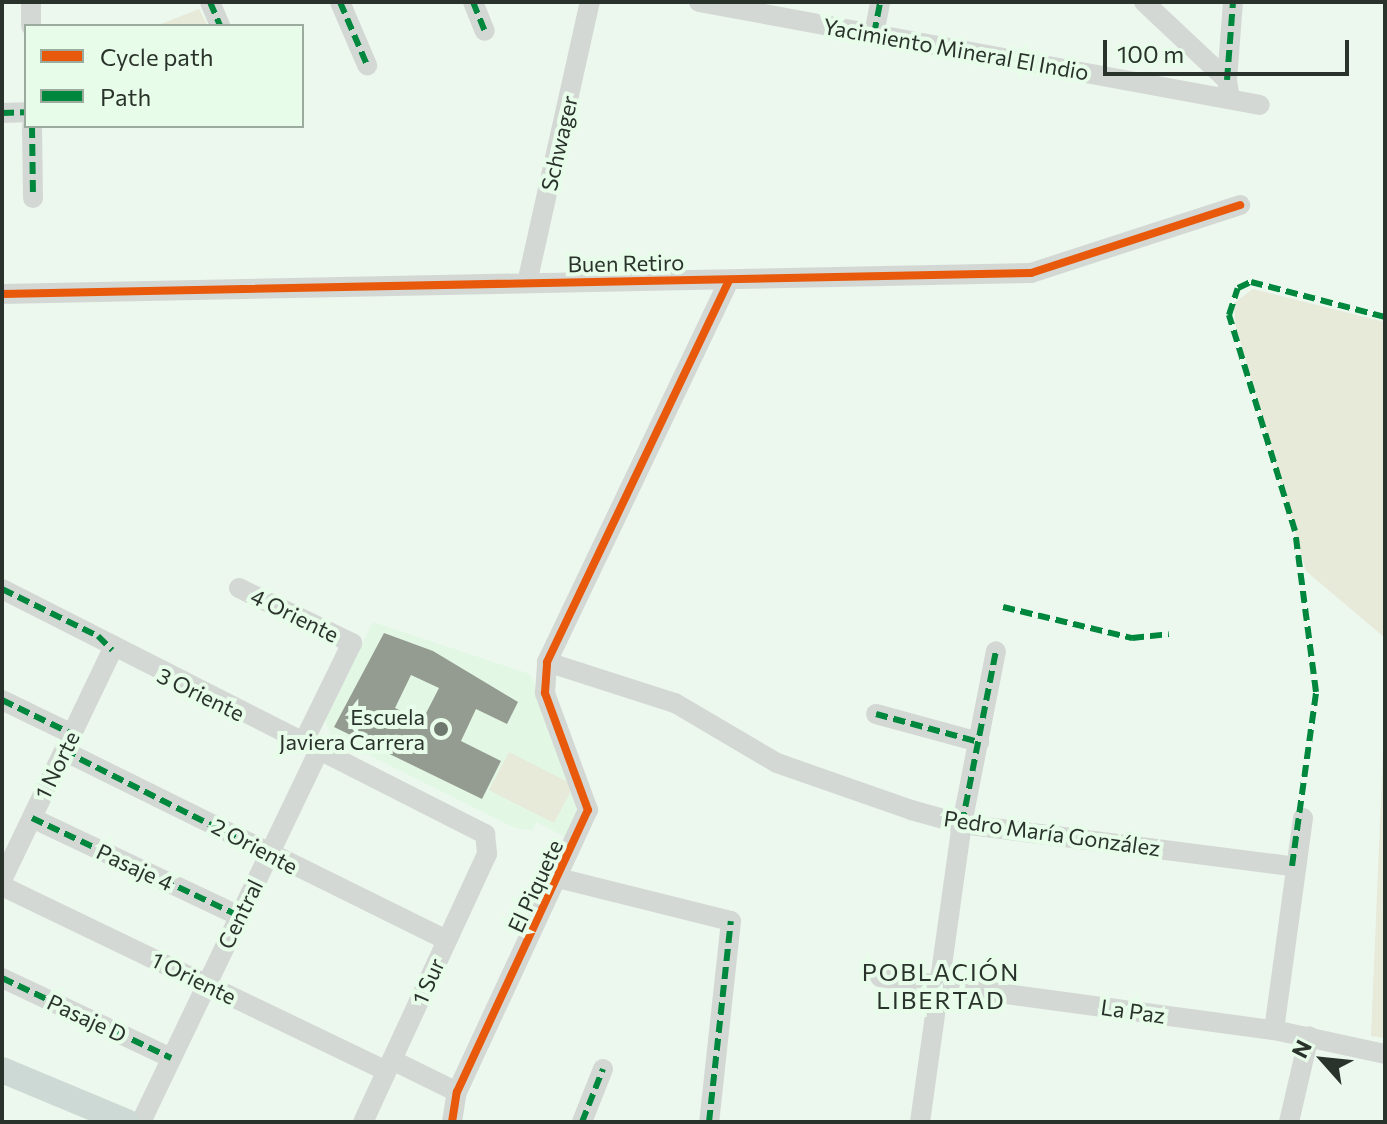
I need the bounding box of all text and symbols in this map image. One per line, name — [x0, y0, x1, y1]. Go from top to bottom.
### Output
street label: Yacimiento Mineral El Indio — [821, 13, 1091, 85]
legend — [24, 24, 304, 128]
scale bar — [1107, 24, 1353, 74]
text: 100 m — [1117, 39, 1184, 68]
text: Cycle path — [100, 42, 214, 71]
text: Path — [100, 82, 151, 111]
street label: Schwager — [535, 93, 583, 193]
street label: Buen Retiro — [567, 249, 685, 277]
street label: 4 Oriente — [247, 582, 343, 648]
street label: 3 Oriente — [153, 662, 249, 726]
place label: Escuela Javiera Carrera — [279, 703, 425, 754]
marker: Escuela Javiera Carrera — [432, 720, 450, 738]
street label: 1 Norte — [29, 727, 85, 803]
street label: Pedro María González — [942, 805, 1162, 861]
street label: 2 Oriente — [208, 812, 302, 880]
street label: El Piquete — [502, 835, 568, 937]
street label: Pasaje 4 — [93, 838, 177, 896]
street label: Central — [212, 875, 268, 953]
street label: 1 Oriente — [147, 946, 241, 1010]
street label: 1 Sur — [406, 954, 450, 1008]
district label: POBLACIÓN LIBERTAD — [862, 958, 1020, 1014]
street label: Pasaje D — [43, 988, 131, 1048]
street label: La Paz — [1099, 993, 1167, 1029]
north arrow — [1283, 1020, 1363, 1100]
text: N — [1285, 1035, 1317, 1062]

